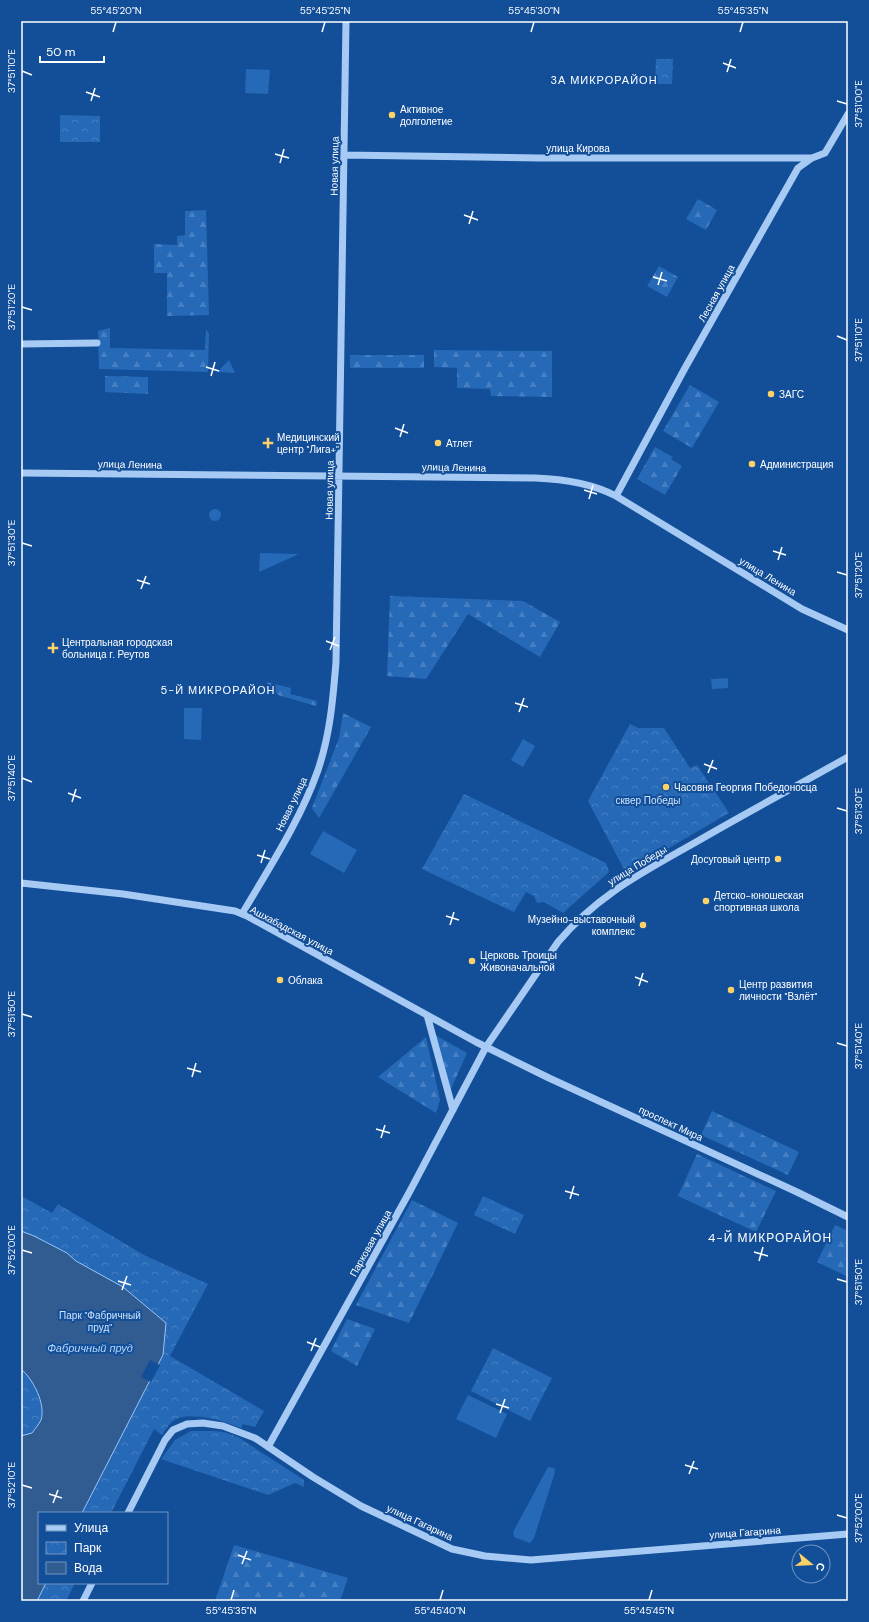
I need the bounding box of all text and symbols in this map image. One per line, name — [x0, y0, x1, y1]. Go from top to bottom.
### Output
text: 55°45'20"N — [90, 4, 142, 17]
text: 55°45'25"N — [300, 4, 350, 17]
text: 55°45'30"N — [508, 4, 560, 17]
text: 55°45'35"N — [718, 4, 769, 17]
scale bar — [40, 38, 104, 64]
text: 50 m — [46, 44, 75, 60]
text: 37°51'10"E — [5, 49, 18, 93]
district label: 3А МИКРОРАЙОН — [550, 73, 658, 87]
text: 37°51'00"E — [852, 80, 865, 128]
place label: Активное долголетие — [400, 103, 453, 128]
marker: Активное долголетие — [387, 110, 397, 120]
street label: Новая улица — [327, 136, 342, 196]
street label: улица Кирова — [546, 142, 610, 155]
street label: Лесная улица — [695, 262, 738, 324]
text: 37°51'20"E — [5, 283, 18, 330]
text: 37°51'10"E — [852, 318, 865, 362]
place label: ЗАГС — [779, 388, 804, 401]
marker: ЗАГС — [766, 389, 776, 399]
place label: Медицинский центр "Лига+" — [277, 431, 340, 456]
marker: Медицинский центр "Лига+" — [262, 437, 274, 449]
place label: Атлет — [446, 437, 473, 450]
marker: Атлет — [433, 438, 443, 448]
street label: улица Ленина — [98, 457, 163, 472]
place label: Администрация — [760, 458, 834, 471]
marker: Администрация — [747, 459, 757, 469]
street label: Новая улица — [322, 460, 337, 520]
street label: улица Ленина — [422, 460, 487, 475]
text: 37°51'30"E — [5, 519, 18, 566]
text: 37°51'20"E — [852, 551, 865, 598]
street label: улица Ленина — [737, 554, 799, 599]
place label: Центральная городская больница г. Реутов — [62, 636, 173, 661]
marker: Центральная городская больница г. Реутов — [47, 642, 59, 654]
district label: 5-Й МИКРОРАЙОН — [161, 683, 275, 697]
text: 37°51'40"E — [5, 755, 18, 801]
street label: Новая улица — [273, 774, 310, 834]
place label: Часовня Георгия Победоносца — [674, 781, 817, 794]
marker: Часовня Георгия Победоносца — [661, 782, 671, 792]
text: 37°51'30"E — [852, 787, 865, 834]
park label: сквер Победы — [615, 794, 681, 807]
street label: улица Победы — [605, 843, 669, 888]
place label: Досуговый центр — [691, 853, 770, 866]
marker: Досуговый центр — [773, 854, 783, 864]
place label: Детско-юношеская спортивная школа — [714, 889, 804, 914]
marker: Детско-юношеская спортивная школа — [701, 896, 711, 906]
street label: Ашхабадская улица — [248, 903, 336, 958]
place label: Музейно-выставочный комплекс — [528, 913, 635, 938]
marker: Музейно-выставочный комплекс — [638, 920, 648, 930]
place label: Церковь Троицы Живоначальной — [480, 949, 557, 974]
marker: Церковь Троицы Живоначальной — [467, 956, 477, 966]
place label: Облака — [288, 974, 323, 987]
marker: Облака — [275, 975, 285, 985]
place label: Центр развития личности "Взлёт" — [739, 978, 818, 1003]
marker: Центр развития личности "Взлёт" — [726, 985, 736, 995]
text: 37°51'50"E — [5, 990, 18, 1037]
text: 37°51'40"E — [852, 1023, 865, 1069]
street label: проспект Мира — [637, 1103, 705, 1144]
street label: Парковая улица — [347, 1207, 394, 1279]
text: 37°52'00"E — [5, 1225, 18, 1275]
district label: 4-Й МИКРОРАЙОН — [708, 1230, 832, 1246]
text: 37°51'50"E — [852, 1258, 865, 1305]
park label: Парк "Фабричный пруд" — [59, 1309, 141, 1334]
water label: Фабричный пруд — [47, 1341, 133, 1355]
text: 37°52'10"E — [5, 1461, 18, 1508]
text: 37°52'00"E — [852, 1493, 865, 1543]
street label: улица Гагарина — [385, 1501, 455, 1544]
legend — [38, 1512, 168, 1584]
text: Улица — [74, 1520, 108, 1536]
street label: улица Гагарина — [709, 1523, 782, 1541]
text: Парк — [74, 1540, 102, 1556]
north arrow — [791, 1544, 831, 1584]
text: Вода — [74, 1560, 102, 1576]
text: С — [813, 1561, 828, 1573]
text: 55°45'35"N — [206, 1604, 257, 1617]
text: 55°45'40"N — [414, 1604, 466, 1617]
text: 55°45'45"N — [624, 1604, 674, 1617]

